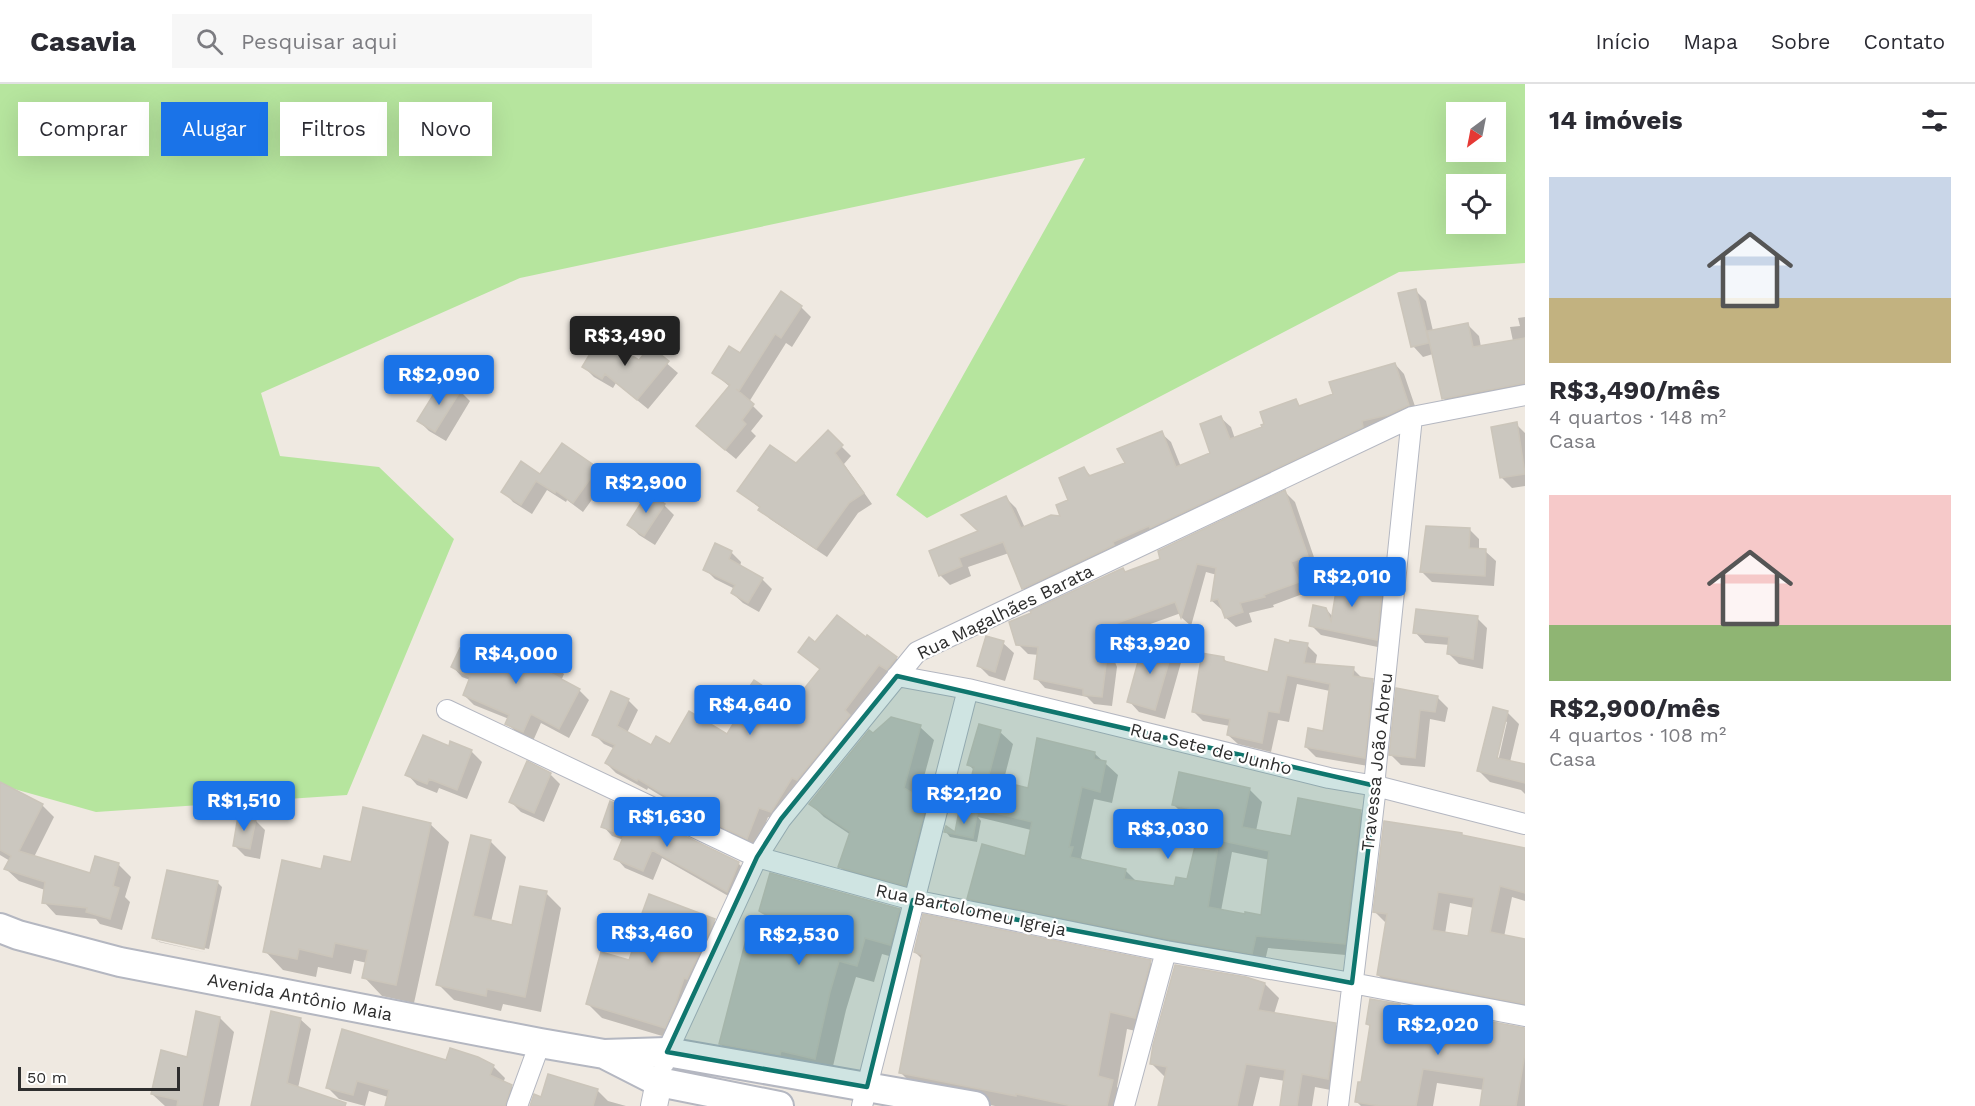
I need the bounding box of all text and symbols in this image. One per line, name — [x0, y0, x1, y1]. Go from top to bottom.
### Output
search box — [172, 14, 592, 68]
text: Casavia — [30, 25, 136, 58]
icon: search — [193, 25, 226, 58]
text: Pesquisar aqui — [241, 29, 397, 54]
text: Início — [1595, 29, 1650, 54]
text: Mapa — [1683, 29, 1738, 54]
text: Sobre — [1771, 29, 1830, 54]
text: Contato — [1863, 29, 1945, 54]
chip: Comprar — [18, 102, 149, 156]
chip: Alugar — [161, 102, 268, 156]
chip: Filtros — [280, 102, 387, 156]
chip: Novo — [399, 102, 492, 156]
north arrow — [1446, 102, 1506, 162]
map controls — [1446, 102, 1506, 234]
icon: filters — [1918, 104, 1951, 137]
text: 14 imóveis — [1549, 105, 1683, 135]
button: locate — [1446, 174, 1506, 234]
icon: home — [1696, 216, 1804, 324]
pin: R$3,490 — [570, 316, 680, 367]
text: R$3,490 — [584, 323, 666, 347]
pin: R$2,090 — [384, 355, 494, 406]
text: R$2,090 — [398, 362, 480, 386]
text: R$3,490/mês — [1549, 375, 1720, 405]
text: 4 quartos · 148 m² — [1549, 405, 1726, 429]
text: Casa — [1549, 429, 1596, 453]
pin: R$2,900 — [591, 463, 701, 514]
text: R$2,900 — [605, 470, 687, 494]
icon: home — [1696, 534, 1804, 642]
pin: R$2,010 — [1297, 557, 1407, 608]
street label: Rua Magalhães Barata — [913, 560, 1096, 663]
text: R$2,010 — [1313, 564, 1391, 588]
pin: R$3,920 — [1095, 624, 1205, 675]
text: R$3,920 — [1109, 631, 1191, 655]
pin: R$4,000 — [461, 634, 571, 685]
text: R$4,000 — [474, 641, 558, 665]
street label: Travessa João Abreu — [1357, 671, 1396, 852]
pin: R$4,640 — [695, 685, 805, 736]
text: R$4,640 — [708, 692, 792, 716]
text: R$2,900/mês — [1549, 693, 1720, 723]
street label: Rua Sete de Junho — [1128, 718, 1294, 779]
text: 4 quartos · 108 m² — [1549, 723, 1726, 747]
text: Casa — [1549, 747, 1596, 771]
pin: R$2,120 — [909, 774, 1019, 825]
pin: R$1,510 — [189, 781, 299, 832]
text: R$2,120 — [926, 781, 1002, 805]
text: R$1,510 — [207, 788, 281, 812]
pin: R$1,630 — [612, 797, 722, 848]
text: R$1,630 — [628, 804, 706, 828]
pin: R$3,030 — [1113, 809, 1223, 860]
text: R$3,030 — [1127, 816, 1209, 840]
street label: Rua Bartolomeu Igreja — [874, 879, 1068, 940]
pin: R$3,460 — [597, 913, 707, 964]
pin: R$2,530 — [744, 915, 854, 966]
text: R$3,460 — [611, 920, 693, 944]
text: R$2,530 — [759, 922, 839, 946]
street label: Avenida Antônio Maia — [206, 968, 394, 1025]
pin: R$2,020 — [1383, 1005, 1493, 1056]
text: R$2,020 — [1397, 1012, 1479, 1036]
scale bar — [18, 1064, 180, 1092]
text: 50 m — [27, 1068, 67, 1087]

